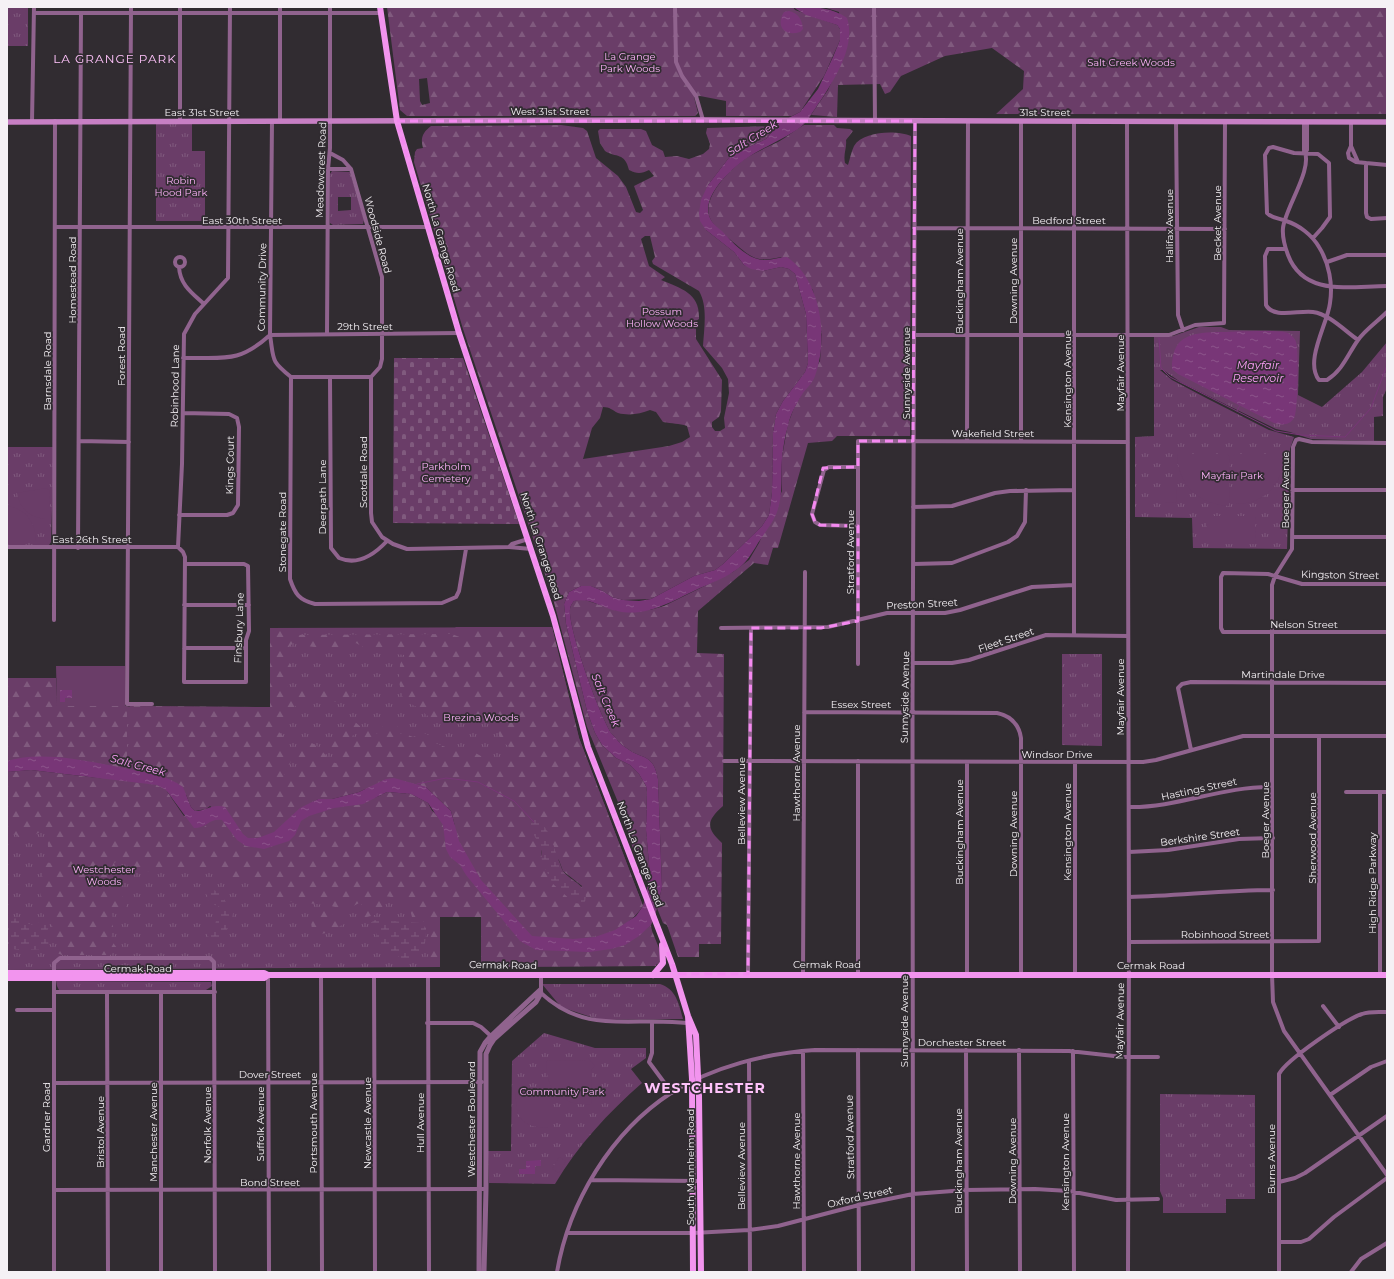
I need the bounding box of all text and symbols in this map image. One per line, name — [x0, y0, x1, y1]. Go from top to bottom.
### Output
park label: La Grange Park Woods — [600, 50, 660, 75]
district label: LA GRANGE PARK — [53, 51, 177, 66]
park label: Salt Creek Woods — [1087, 56, 1175, 69]
street label: West 31st Street — [510, 105, 590, 118]
street label: East 31st Street — [164, 106, 240, 119]
street label: 31st Street — [1019, 106, 1071, 119]
water label: Salt Creek — [724, 117, 780, 159]
street label: Meadowcrest Road — [313, 122, 329, 218]
park label: Robin Hood Park — [155, 174, 207, 199]
street label: North La Grange Road — [419, 182, 463, 294]
street label: Becket Avenue — [1211, 185, 1224, 261]
street label: Halifax Avenue — [1163, 189, 1176, 263]
street label: Woodside Road — [361, 195, 395, 275]
street label: East 30th Street — [202, 214, 282, 227]
street label: Bedford Street — [1032, 214, 1106, 227]
street label: Buckingham Avenue — [953, 228, 966, 334]
street label: Homestead Road — [66, 236, 79, 324]
street label: Downing Avenue — [1007, 238, 1020, 324]
street label: Community Drive — [255, 243, 269, 331]
park label: Possum Hollow Woods — [626, 305, 698, 330]
street label: 29th Street — [337, 320, 393, 333]
street label: Forest Road — [115, 326, 128, 386]
street label: Sunnyside Avenue — [900, 327, 913, 419]
street label: Kensington Avenue — [1061, 330, 1074, 428]
street label: Barnsdale Road — [41, 331, 54, 411]
street label: Mayfair Avenue — [1114, 335, 1127, 411]
street label: Robinhood Lane — [168, 344, 182, 428]
water label: Mayfair Reservoir — [1232, 358, 1284, 385]
street label: Wakefield Street — [952, 427, 1034, 440]
street label: Kings Court — [223, 435, 237, 495]
street label: Scotdale Road — [357, 436, 370, 508]
street label: Boeger Avenue — [1279, 451, 1292, 529]
street label: Deerpath Lane — [316, 460, 329, 534]
park label: Parkholm Cemetery — [421, 460, 471, 485]
park label: Mayfair Park — [1201, 469, 1263, 482]
street label: North La Grange Road — [518, 491, 564, 601]
street label: Stonegate Road — [276, 492, 289, 572]
street label: Stratford Avenue — [844, 510, 857, 594]
street label: East 26th Street — [52, 533, 132, 546]
street label: Kingston Street — [1301, 568, 1379, 582]
street label: Finsbury Lane — [231, 592, 247, 664]
street label: Preston Street — [886, 596, 958, 612]
street label: Nelson Street — [1270, 618, 1338, 631]
street label: Fleet Street — [976, 624, 1036, 656]
street label: Sunnyside Avenue — [898, 651, 912, 743]
street label: Mayfair Avenue — [1114, 659, 1127, 735]
street label: Martindale Drive — [1241, 668, 1325, 681]
water label: Salt Creek — [589, 671, 624, 729]
street label: Essex Street — [831, 698, 891, 711]
park label: Brezina Woods — [443, 711, 519, 724]
street label: Hawthorne Avenue — [790, 725, 803, 821]
street label: Windsor Drive — [1021, 748, 1093, 761]
water label: Salt Creek — [109, 751, 168, 779]
street label: Belleview Avenue — [735, 757, 748, 845]
street label: Hastings Street — [1160, 775, 1238, 803]
street label: Buckingham Avenue — [953, 779, 966, 885]
street label: Boeger Avenue — [1259, 781, 1272, 859]
street label: Kensington Avenue — [1061, 783, 1074, 881]
street label: Downing Avenue — [1007, 791, 1020, 877]
street label: Sherwood Avenue — [1306, 792, 1319, 884]
street label: North La Grange Road — [614, 799, 666, 909]
street label: Berkshire Street — [1159, 825, 1241, 849]
street label: High Ridge Parkway — [1366, 832, 1379, 934]
park label: Westchester Woods — [73, 863, 135, 888]
street label: Robinhood Street — [1181, 928, 1269, 941]
street label: Cermak Road — [469, 958, 537, 972]
street label: Cermak Road — [793, 958, 861, 971]
street label: Cermak Road — [1117, 959, 1185, 972]
street label: Cermak Road — [104, 962, 172, 975]
street label: Sunnyside Avenue — [898, 975, 911, 1067]
street label: Mayfair Avenue — [1113, 982, 1127, 1060]
street label: Dorchester Street — [918, 1036, 1006, 1049]
street label: Westchester Boulevard — [465, 1061, 478, 1177]
street label: Dover Street — [239, 1068, 301, 1081]
street label: Portsmouth Avenue — [307, 1072, 320, 1174]
street label: Newcastle Avenue — [361, 1077, 374, 1169]
district label: WESTCHESTER — [644, 1079, 766, 1097]
street label: Gardner Road — [40, 1082, 53, 1152]
street label: Manchester Avenue — [147, 1082, 160, 1182]
park label: Community Park — [519, 1085, 605, 1098]
street label: Norfolk Avenue — [201, 1086, 214, 1164]
street label: Suffolk Avenue — [254, 1087, 267, 1161]
street label: Hull Avenue — [414, 1093, 427, 1153]
street label: Stratford Avenue — [843, 1095, 857, 1179]
street label: Bristol Avenue — [94, 1096, 107, 1168]
street label: Buckingham Avenue — [952, 1108, 965, 1214]
street label: South Mannheim Road — [684, 1109, 697, 1225]
street label: Hawthorne Avenue — [790, 1113, 803, 1209]
street label: Kensington Avenue — [1059, 1113, 1072, 1211]
street label: Downing Avenue — [1006, 1118, 1019, 1204]
street label: Belleview Avenue — [735, 1122, 748, 1210]
street label: Burns Avenue — [1265, 1124, 1278, 1194]
street label: Bond Street — [240, 1176, 300, 1189]
street label: Oxford Street — [826, 1183, 894, 1211]

